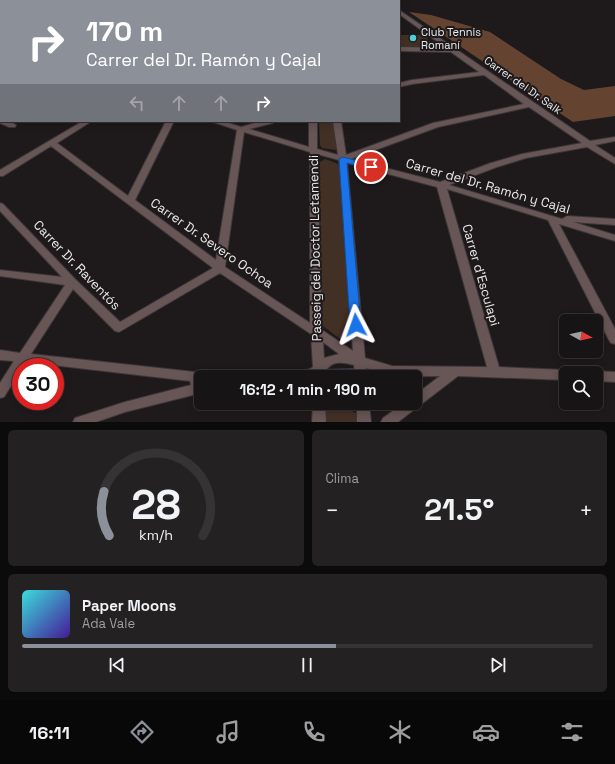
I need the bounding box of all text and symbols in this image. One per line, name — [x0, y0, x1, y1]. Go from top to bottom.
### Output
text: 170 m — [86, 13, 163, 49]
icon: right — [20, 16, 72, 68]
place label: Club Tennis Romaní — [421, 25, 481, 52]
marker: Club Tennis Romaní — [408, 33, 418, 43]
text: Carrer del Dr. Ramón y Cajal — [86, 48, 321, 71]
street label: Carrer del Dr. Salk — [481, 53, 565, 117]
icon: left — [126, 92, 148, 114]
icon: ahead — [168, 92, 190, 114]
icon: ahead — [210, 92, 232, 114]
icon: right — [252, 92, 274, 114]
pin — [354, 150, 388, 184]
street label: Carrer del Dr. Ramón y Cajal — [404, 154, 572, 218]
street label: Passeig del Doctor Letamendi — [305, 155, 325, 341]
icon: arrive — [360, 156, 382, 178]
street label: Carrer Dr. Severo Ochoa — [147, 194, 277, 292]
street label: Carrer Dr. Raventós — [30, 217, 124, 314]
street label: Carrer d'Esculapi — [458, 222, 504, 328]
position arrow — [335, 304, 377, 346]
north arrow — [559, 314, 603, 358]
map controls — [559, 314, 603, 410]
speed limit sign: 30 — [12, 358, 64, 410]
button: search — [559, 366, 603, 410]
text: 16:12 · 1 min · 190 m — [239, 380, 377, 399]
text: Clima — [326, 470, 359, 487]
text: 28 — [131, 478, 181, 531]
text: 21.5° — [424, 490, 494, 529]
text: − — [326, 496, 339, 524]
text: + — [579, 496, 593, 524]
text: km/h — [139, 526, 173, 544]
text: Paper Moons — [82, 596, 176, 615]
text: Ada Vale — [82, 615, 135, 632]
icon: previous — [106, 654, 128, 676]
icon: pause — [296, 654, 318, 676]
icon: next — [487, 654, 509, 676]
icon: directions — [128, 718, 156, 746]
icon: music — [214, 718, 242, 746]
icon: phone — [300, 718, 328, 746]
icon: climate — [386, 718, 414, 746]
icon: car — [472, 718, 500, 746]
icon: filters — [558, 718, 586, 746]
text: 16:11 — [29, 721, 70, 744]

